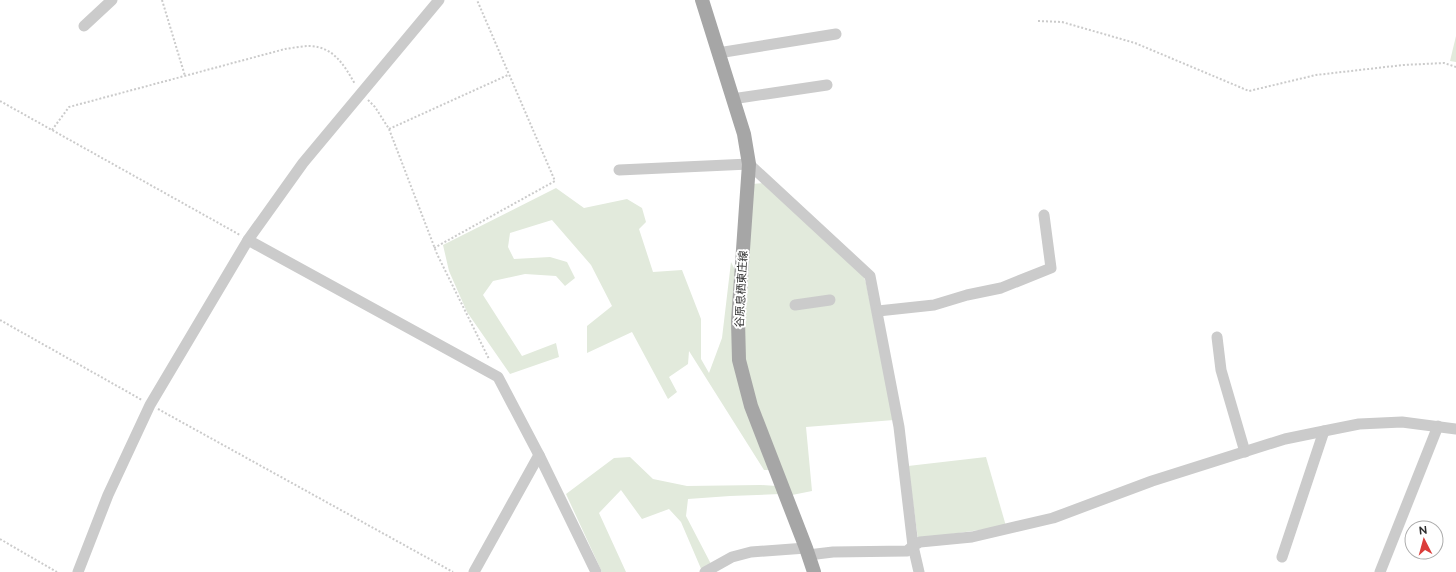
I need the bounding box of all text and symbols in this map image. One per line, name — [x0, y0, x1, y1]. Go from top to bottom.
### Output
street label: 谷原息栖東庄線 — [733, 250, 750, 328]
north arrow — [1404, 520, 1444, 560]
text: N — [1418, 524, 1428, 537]

